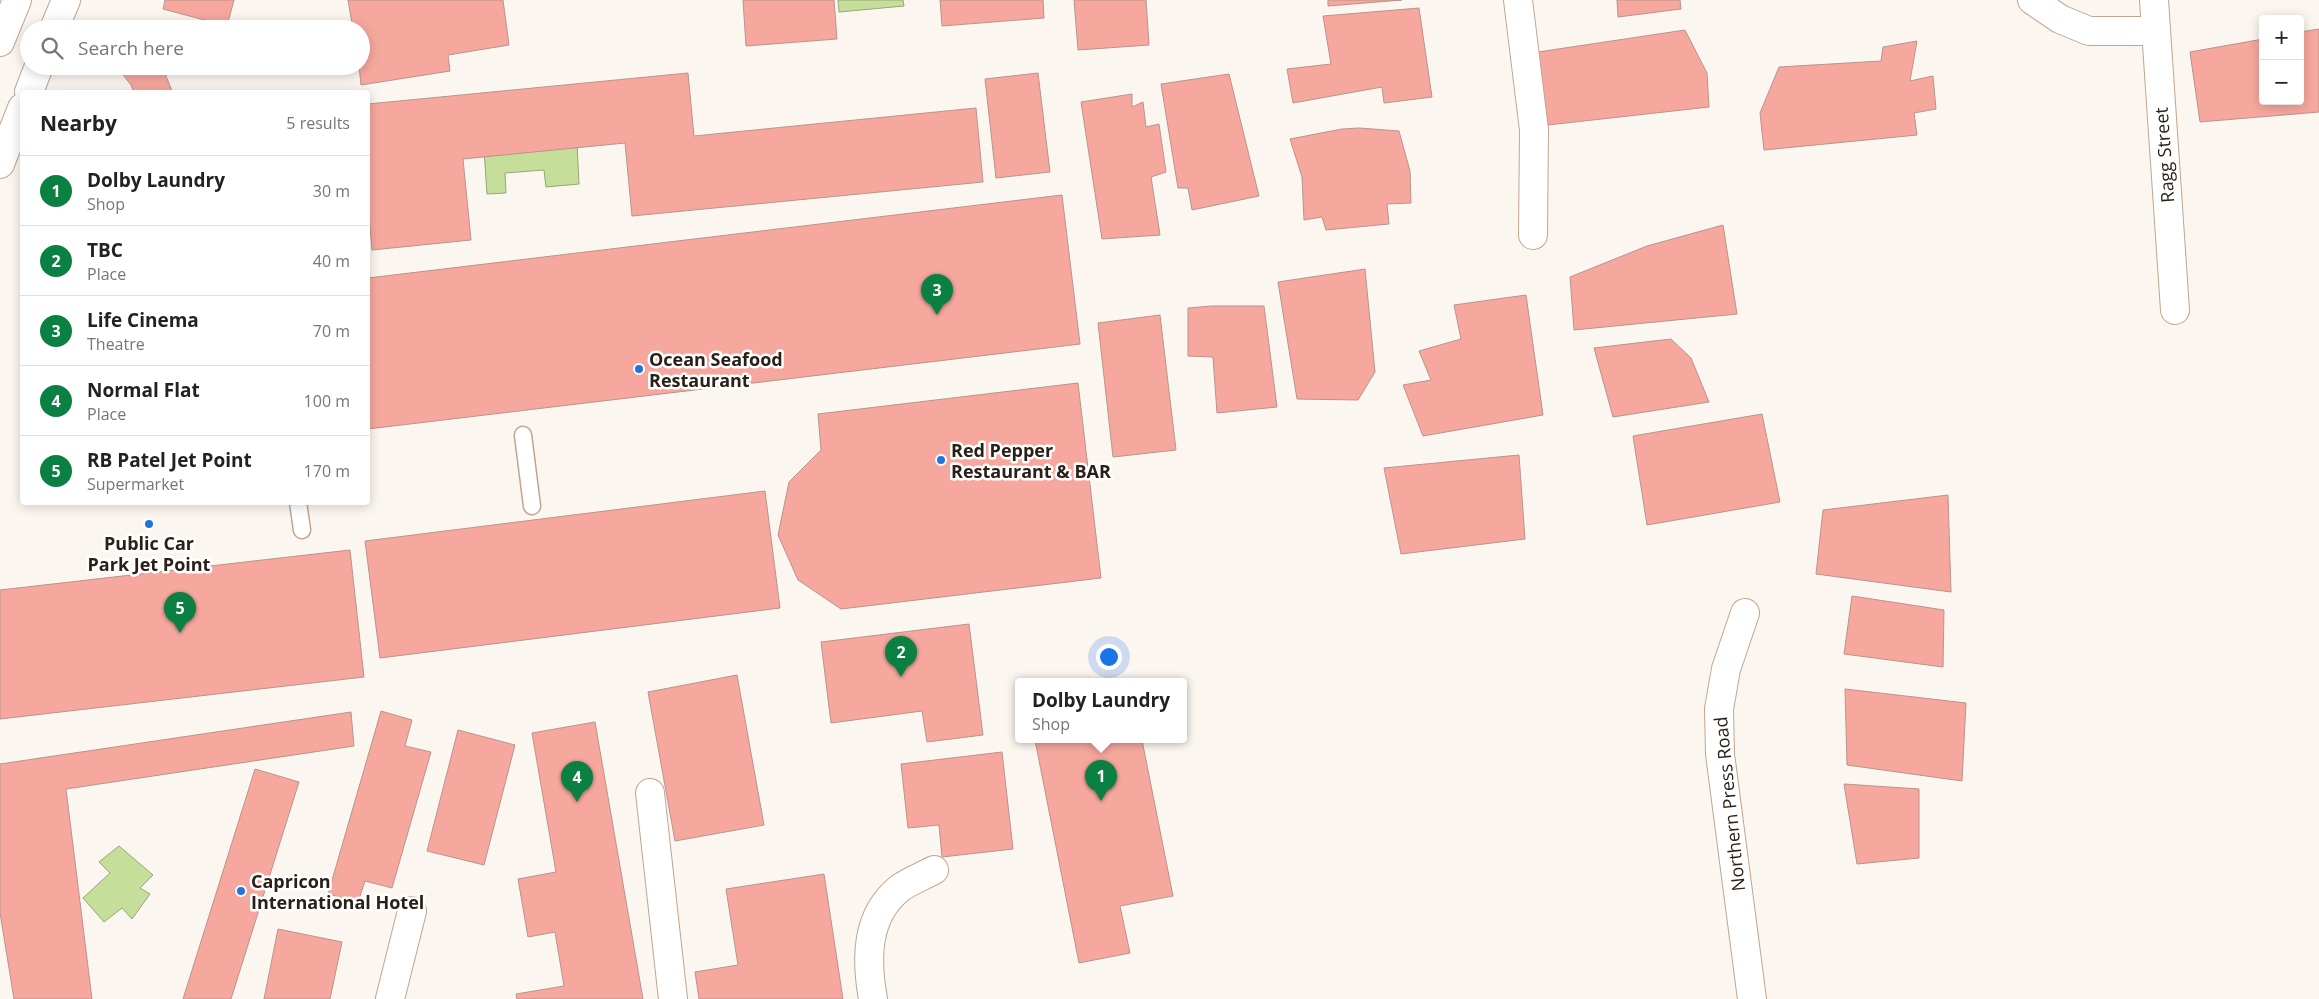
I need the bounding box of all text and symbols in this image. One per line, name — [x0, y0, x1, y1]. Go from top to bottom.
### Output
map controls — [2259, 15, 2304, 105]
button: + — [2259, 15, 2304, 60]
search box — [20, 20, 370, 75]
icon: search — [38, 34, 66, 62]
text: Search here — [78, 35, 184, 61]
button: − — [2259, 60, 2304, 105]
street label: Ragg Street — [2149, 106, 2179, 204]
text: Nearby — [40, 109, 117, 137]
text: 5 results — [286, 112, 350, 134]
text: Dolby Laundry — [87, 167, 225, 193]
text: 1 — [51, 180, 61, 202]
text: 30 m — [313, 180, 350, 202]
text: Shop — [87, 193, 125, 215]
text: TBC — [87, 237, 123, 263]
text: 2 — [51, 250, 61, 272]
text: 40 m — [313, 250, 350, 272]
text: Place — [87, 263, 126, 285]
pin: 3 — [921, 274, 953, 315]
text: Life Cinema — [87, 307, 199, 333]
text: 3 — [51, 320, 61, 342]
text: 70 m — [313, 320, 350, 342]
text: Theatre — [87, 333, 145, 355]
place label: Ocean Seafood Restaurant — [649, 347, 783, 392]
marker: Ocean Seafood Restaurant — [633, 363, 645, 375]
text: Normal Flat — [87, 377, 200, 403]
text: 4 — [51, 390, 61, 412]
text: 100 m — [304, 390, 350, 412]
text: Place — [87, 403, 126, 425]
place label: Red Pepper Restaurant & BAR — [951, 438, 1111, 483]
text: RB Patel Jet Point — [87, 447, 252, 473]
marker: Red Pepper Restaurant & BAR — [935, 454, 947, 466]
text: 5 — [51, 460, 61, 482]
text: 170 m — [304, 460, 350, 482]
text: Supermarket — [87, 473, 184, 495]
marker: Public Car Park Jet Point — [143, 518, 155, 530]
place label: Public Car Park Jet Point — [88, 531, 211, 576]
pin: 5 — [164, 592, 196, 633]
pin: 2 — [885, 636, 917, 677]
your location — [1096, 644, 1122, 670]
popup — [1015, 678, 1187, 743]
text: Dolby Laundry — [1032, 687, 1170, 713]
text: Shop — [1032, 713, 1070, 735]
street label: Northern Press Road — [1708, 715, 1750, 893]
pin: 1 — [1085, 760, 1117, 801]
pin: 4 — [561, 761, 593, 802]
place label: Capricon International Hotel — [251, 869, 424, 914]
marker: Capricon International Hotel — [235, 885, 247, 897]

